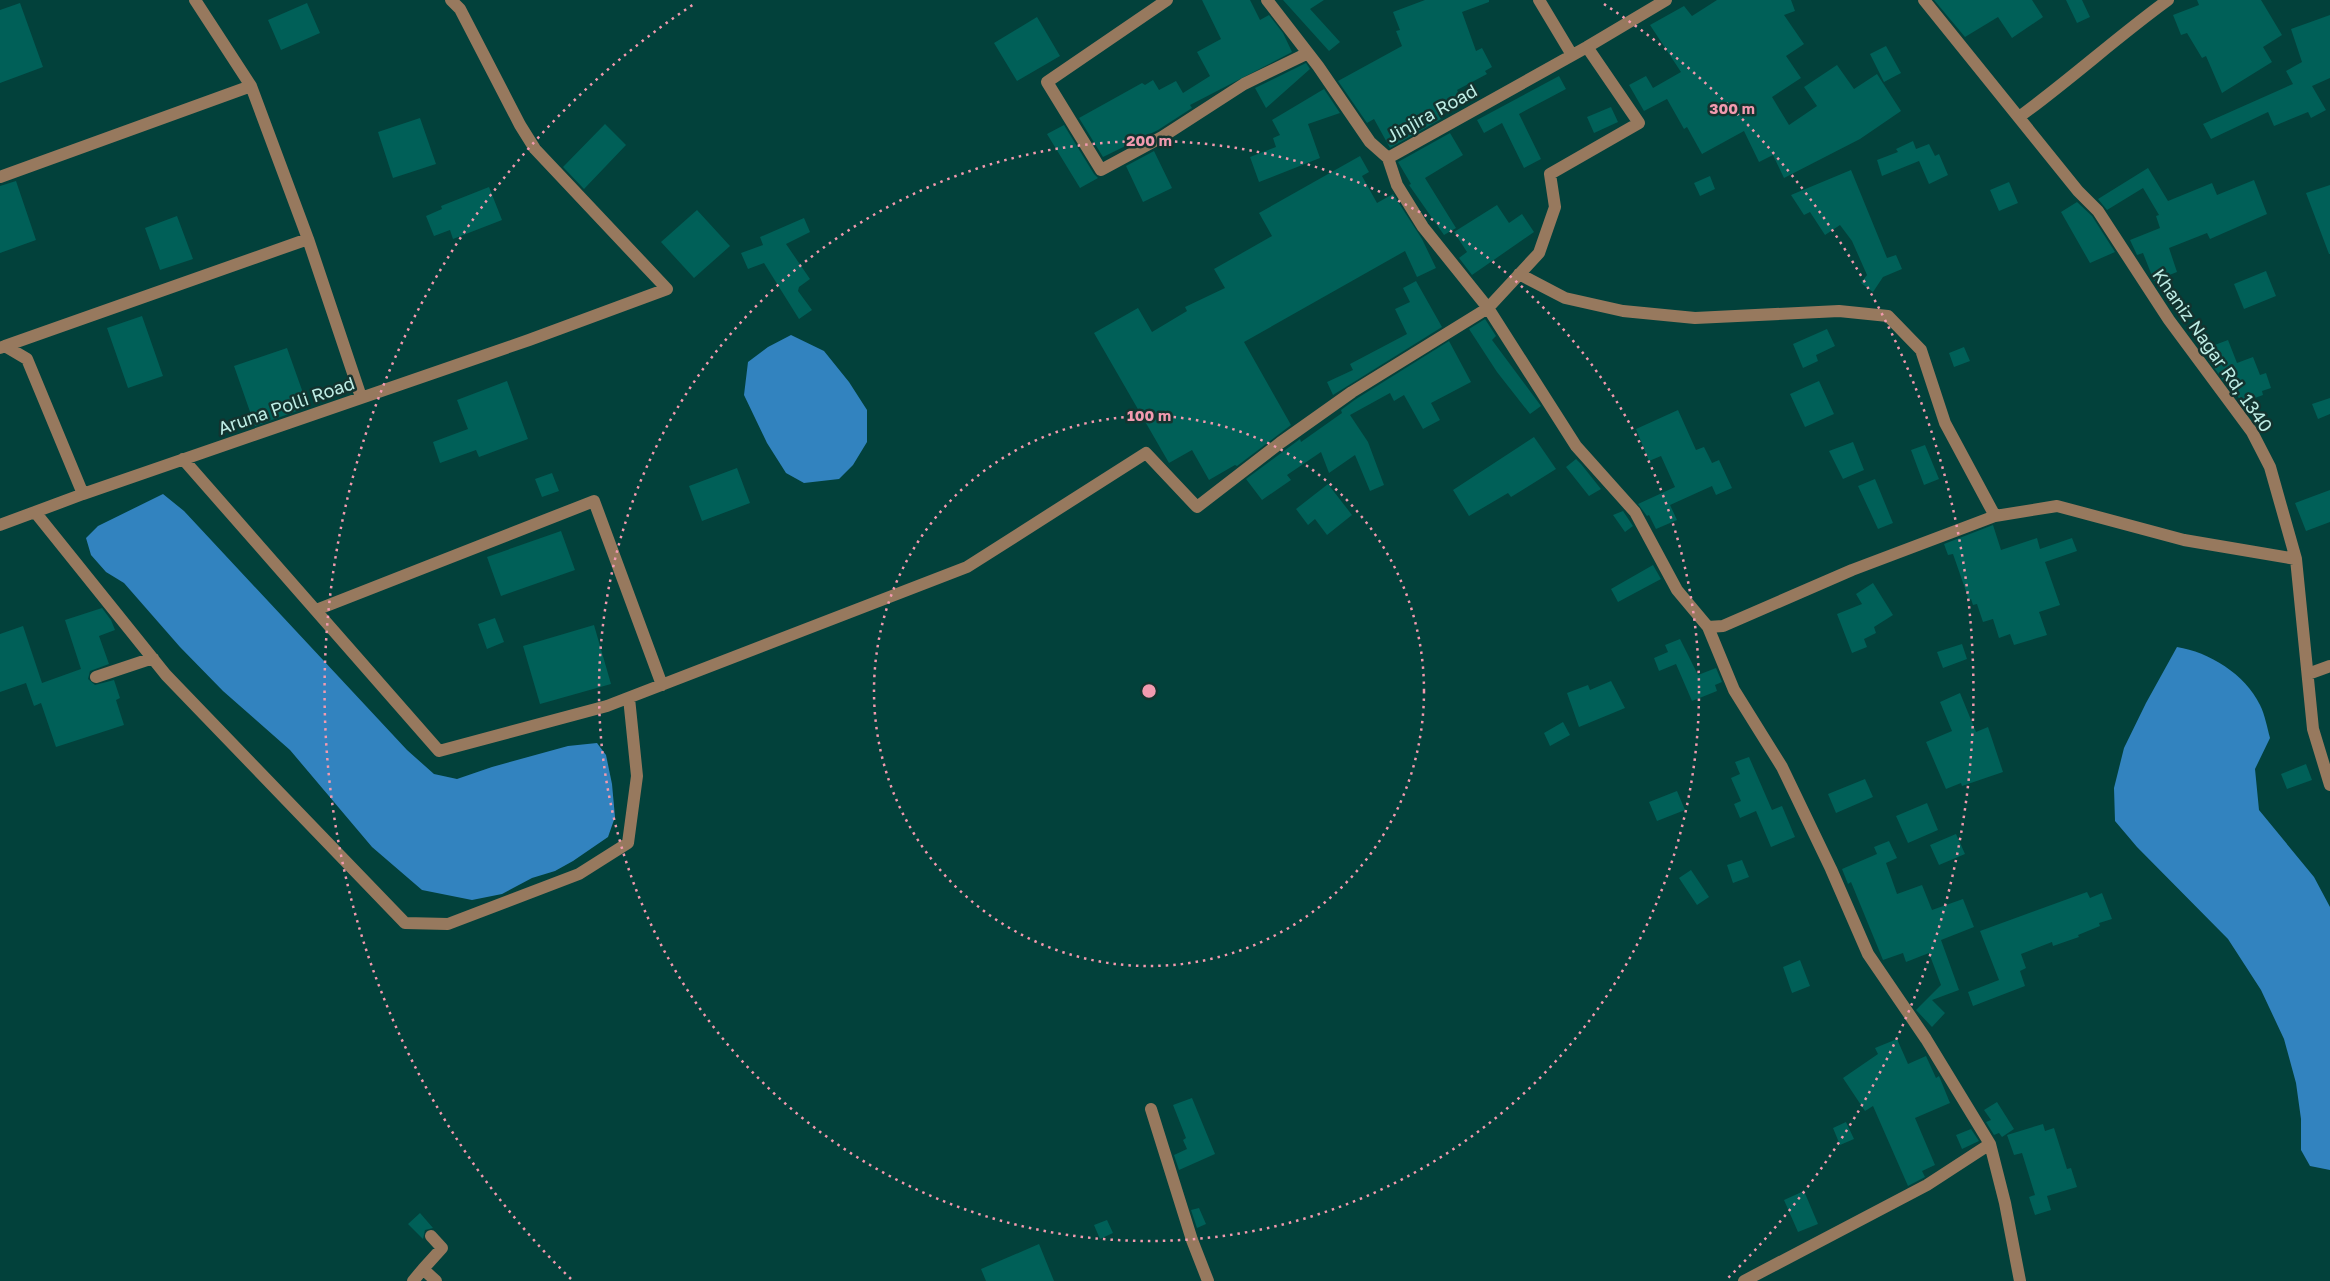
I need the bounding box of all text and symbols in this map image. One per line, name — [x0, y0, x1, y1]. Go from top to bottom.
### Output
street label: Jinjira Road — [1381, 79, 1481, 147]
text: 300 m — [1709, 99, 1755, 117]
text: 200 m — [1126, 131, 1172, 149]
street label: Khaniz Nagar Rd, 1340 — [2148, 264, 2278, 436]
street label: Aruna Polli Road — [215, 371, 357, 439]
text: 100 m — [1127, 406, 1171, 424]
centre of rings — [1140, 682, 1158, 700]

